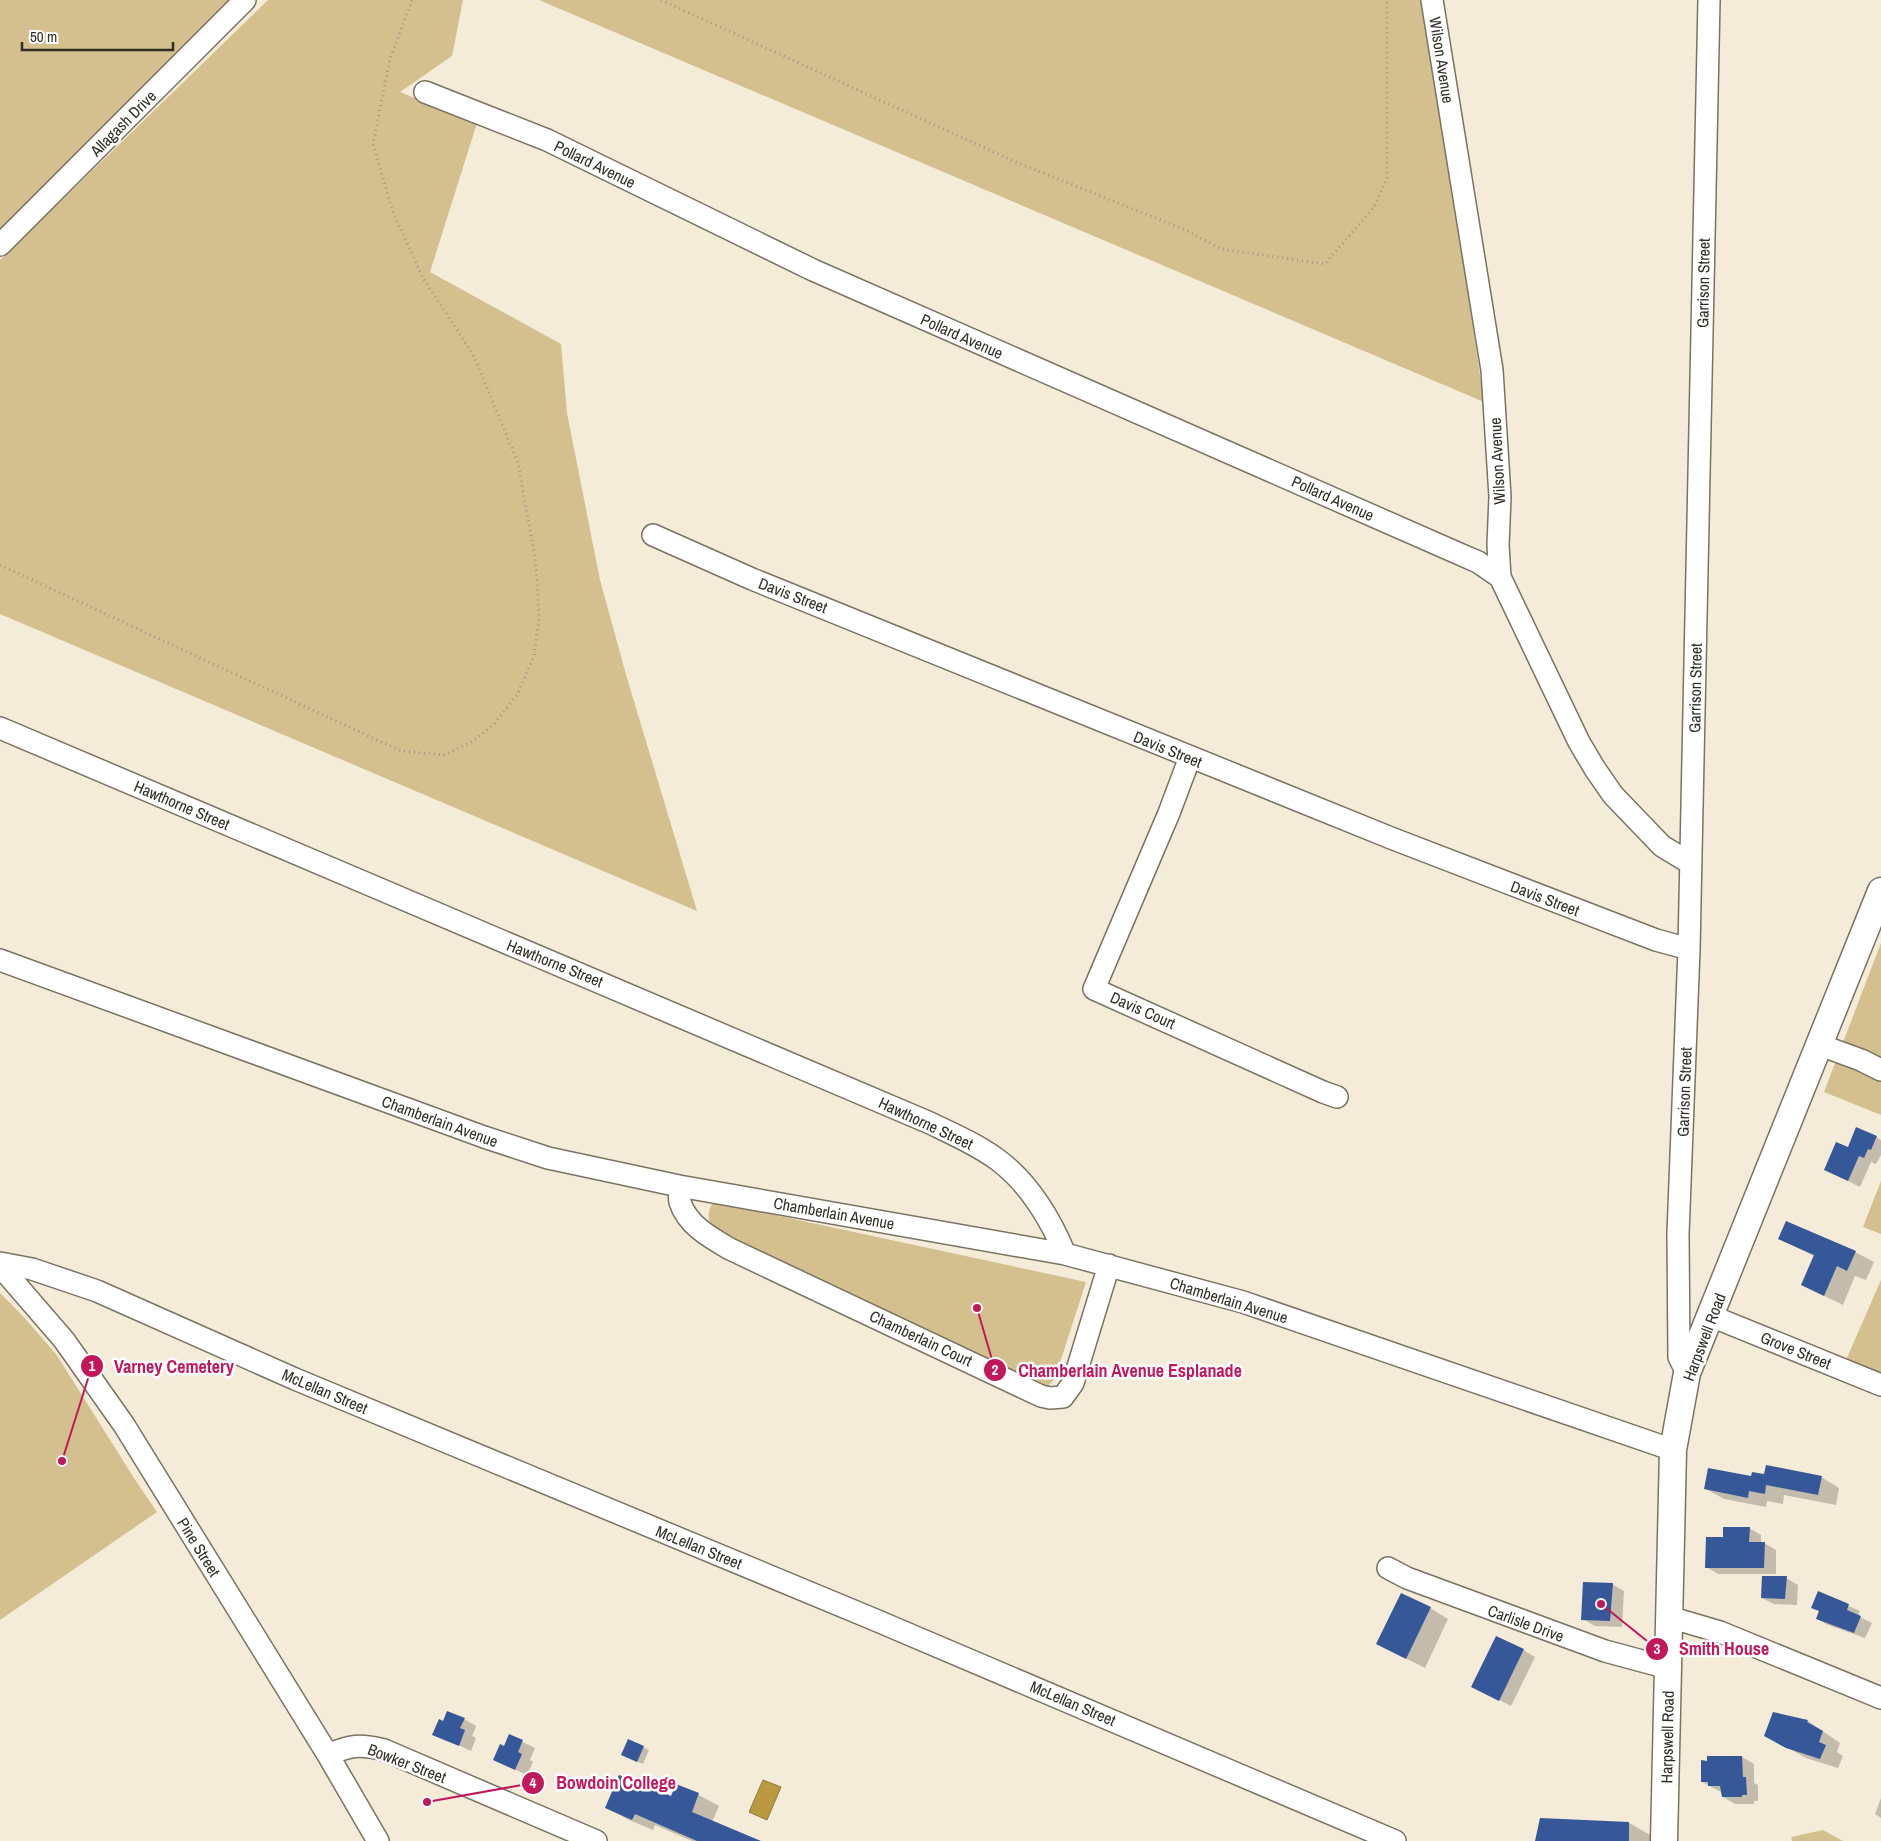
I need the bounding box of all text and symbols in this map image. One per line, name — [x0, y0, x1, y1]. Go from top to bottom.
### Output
street label: Wilson Avenue — [1424, 15, 1460, 105]
scale bar — [22, 20, 174, 52]
text: 50 m — [30, 26, 57, 47]
street label: Allagash Drive — [84, 85, 161, 162]
street label: Pollard Avenue — [551, 135, 639, 193]
street label: Garrison Street — [1691, 238, 1715, 328]
street label: Pollard Avenue — [917, 308, 1007, 364]
street label: Wilson Avenue — [1484, 417, 1510, 505]
street label: Pollard Avenue — [1288, 470, 1378, 526]
street label: Davis Street — [755, 572, 831, 618]
street label: Garrison Street — [1683, 643, 1707, 733]
street label: Davis Street — [1130, 725, 1206, 773]
street label: Hawthorne Street — [131, 775, 234, 835]
street label: Davis Street — [1507, 875, 1583, 921]
street label: Hawthorne Street — [504, 934, 607, 992]
street label: Davis Court — [1107, 986, 1179, 1034]
street label: Garrison Street — [1671, 1046, 1697, 1137]
street label: Chamberlain Avenue — [379, 1090, 501, 1152]
street label: Hawthorne Street — [875, 1091, 977, 1155]
street label: Chamberlain Avenue — [772, 1192, 896, 1234]
street label: Chamberlain Avenue — [1167, 1272, 1291, 1328]
street label: Harpswell Road — [1677, 1290, 1731, 1384]
street label: Chamberlain Court — [866, 1305, 976, 1372]
street label: Grove Street — [1757, 1326, 1835, 1374]
callout: Varney Cemetery — [79, 1350, 244, 1383]
text: Varney Cemetery — [114, 1354, 235, 1379]
callout: Chamberlain Avenue Esplanade — [983, 1354, 1252, 1387]
text: 1 — [89, 1355, 96, 1376]
text: Chamberlain Avenue Esplanade — [1018, 1358, 1242, 1383]
text: 2 — [992, 1359, 999, 1380]
street label: McLellan Street — [279, 1363, 372, 1419]
street label: Pine Street — [172, 1513, 226, 1581]
street label: McLellan Street — [653, 1520, 746, 1574]
street label: Carlisle Drive — [1485, 1599, 1567, 1647]
callout: Smith House — [1644, 1632, 1780, 1665]
text: Smith House — [1679, 1636, 1769, 1661]
text: 3 — [1654, 1638, 1661, 1659]
street label: McLellan Street — [1027, 1675, 1120, 1731]
street label: Harpswell Road — [1655, 1691, 1679, 1783]
street label: Bowker Street — [365, 1738, 450, 1788]
callout: Bowdoin College — [521, 1766, 686, 1799]
text: Bowdoin College — [556, 1770, 676, 1795]
text: 4 — [530, 1772, 537, 1793]

